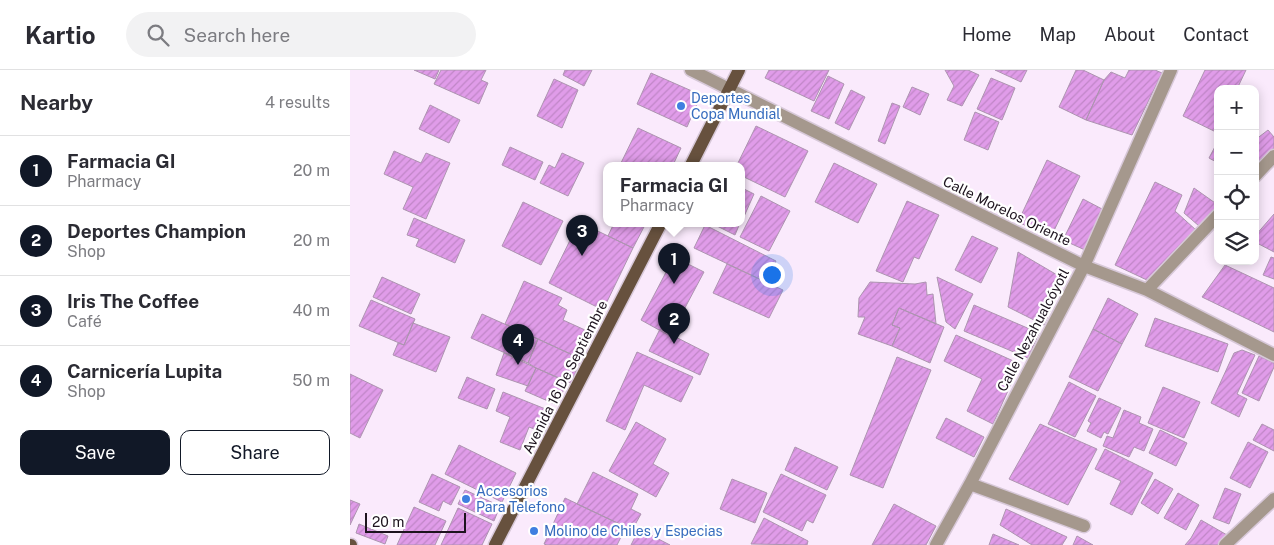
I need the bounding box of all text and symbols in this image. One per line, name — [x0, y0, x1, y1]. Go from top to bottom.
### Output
search box — [126, 12, 476, 57]
text: Kartio — [25, 21, 96, 49]
icon: search — [144, 21, 172, 49]
text: Search here — [184, 24, 290, 46]
text: Home — [962, 24, 1012, 45]
text: Map — [1040, 24, 1076, 45]
text: About — [1104, 24, 1155, 45]
text: Contact — [1183, 24, 1249, 45]
map controls — [1214, 85, 1259, 265]
button: + — [1214, 85, 1259, 130]
text: Nearby — [20, 90, 93, 115]
place label: Deportes Copa Mundial — [691, 90, 781, 122]
text: 4 results — [265, 93, 330, 112]
marker: Deportes Copa Mundial — [675, 100, 687, 112]
button: − — [1214, 130, 1259, 175]
text: Farmacia GI — [67, 150, 176, 172]
text: 1 — [33, 161, 39, 180]
text: 20 m — [293, 161, 330, 180]
popup — [603, 162, 745, 227]
text: Pharmacy — [67, 172, 141, 191]
street label: Calle Morelos Oriente — [941, 173, 1074, 249]
text: Farmacia GI — [620, 174, 728, 196]
button: locate — [1214, 175, 1259, 220]
text: Pharmacy — [620, 196, 694, 215]
pin: 3 — [566, 215, 598, 256]
text: Deportes Champion — [67, 220, 246, 242]
button: layers — [1214, 220, 1259, 265]
text: 2 — [31, 231, 41, 250]
text: 20 m — [293, 231, 330, 250]
text: Shop — [67, 242, 106, 261]
pin: 1 — [658, 243, 690, 284]
your location — [759, 262, 785, 288]
street label: Calle Nezahualcóyotl — [994, 266, 1072, 394]
text: Iris The Coffee — [67, 290, 199, 312]
street label: Avenida 16 De Septiembre — [519, 298, 611, 456]
text: 3 — [31, 301, 41, 320]
text: 40 m — [292, 301, 330, 320]
pin: 2 — [658, 303, 690, 344]
text: Café — [67, 312, 102, 331]
pin: 4 — [502, 324, 534, 365]
text: Carnicería Lupita — [67, 360, 222, 382]
text: 4 — [31, 371, 41, 390]
text: 50 m — [292, 371, 330, 390]
text: Shop — [67, 382, 106, 401]
button: Save — [20, 430, 170, 475]
button: Share — [180, 430, 330, 475]
place label: Accesorios Para Telefono — [476, 483, 565, 515]
marker: Accesorios Para Telefono — [460, 493, 472, 505]
scale bar — [365, 510, 466, 533]
text: 20 m — [372, 514, 404, 530]
place label: Molino de Chiles y Especias — [544, 523, 723, 539]
marker: Molino de Chiles y Especias — [528, 525, 540, 537]

